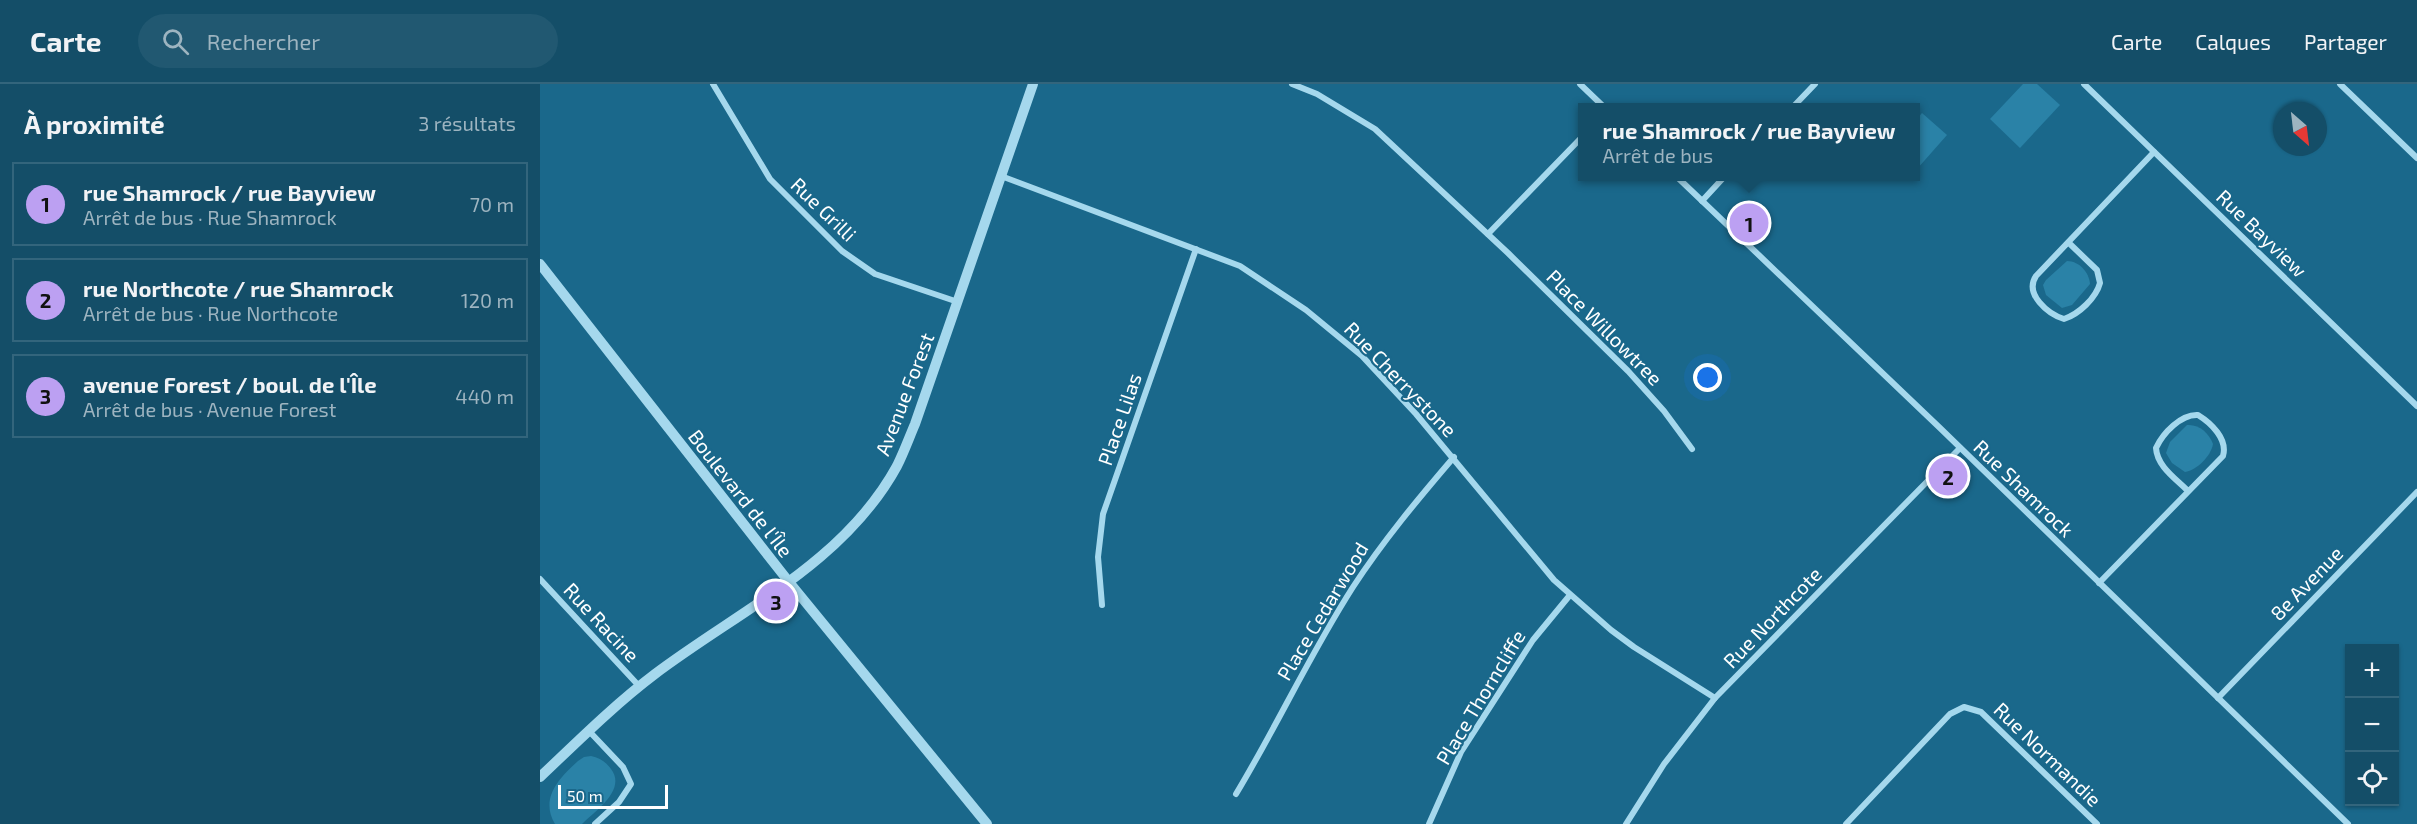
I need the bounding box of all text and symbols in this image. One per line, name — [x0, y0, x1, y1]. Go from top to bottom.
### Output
search box — [138, 14, 558, 68]
text: Carte — [30, 24, 102, 58]
icon: search — [159, 25, 192, 58]
text: Rechercher — [207, 28, 320, 54]
text: Carte — [2111, 29, 2162, 54]
text: Calques — [2195, 29, 2271, 54]
text: Partager — [2304, 29, 2387, 54]
north arrow — [2273, 102, 2327, 156]
popup — [1578, 103, 1920, 181]
text: À proximité — [24, 108, 165, 139]
text: 3 résultats — [418, 111, 516, 135]
text: rue Shamrock / rue Bayview — [1602, 117, 1896, 143]
text: Arrêt de bus — [1602, 143, 1713, 167]
street label: Rue Grilli — [786, 172, 862, 246]
text: rue Shamrock / rue Bayview — [83, 179, 376, 205]
street label: Rue Bayview — [2212, 184, 2312, 282]
text: 1 — [41, 192, 50, 216]
text: 70 m — [470, 192, 514, 216]
pin: 1 — [1730, 200, 1768, 246]
text: Arrêt de bus · Rue Shamrock — [83, 205, 337, 229]
street label: Place Willowtree — [1542, 264, 1668, 390]
text: rue Northcote / rue Shamrock — [83, 275, 394, 301]
text: 2 — [40, 288, 51, 312]
text: 120 m — [461, 288, 514, 312]
text: Arrêt de bus · Rue Northcote — [83, 301, 338, 325]
street label: Rue Cherrystone — [1340, 316, 1462, 442]
street label: Avenue Forest — [870, 329, 939, 459]
your location — [1693, 363, 1722, 392]
street label: Place Lilas — [1092, 370, 1146, 468]
text: avenue Forest / boul. de l'Île — [83, 371, 377, 397]
text: 3 — [40, 384, 51, 408]
text: 440 m — [455, 384, 514, 408]
text: Arrêt de bus · Avenue Forest — [83, 397, 336, 421]
street label: Boulevard de l'Île — [684, 424, 798, 562]
street label: Rue Shamrock — [1969, 434, 2079, 542]
pin: 2 — [1928, 454, 1968, 498]
street label: Place Cedarwood — [1271, 538, 1373, 684]
street label: 8e Avenue — [2265, 541, 2347, 625]
street label: Rue Northcote — [1718, 562, 1826, 672]
street label: Rue Racine — [559, 577, 645, 667]
pin: 3 — [756, 578, 796, 624]
street label: Place Thorncliffe — [1430, 625, 1530, 769]
map controls — [2345, 644, 2399, 806]
button: + — [2345, 644, 2399, 698]
street label: Rue Normandie — [1989, 697, 2107, 811]
button: − — [2345, 698, 2399, 752]
button: locate — [2345, 752, 2399, 806]
scale bar — [558, 782, 668, 810]
text: 50 m — [567, 786, 603, 805]

